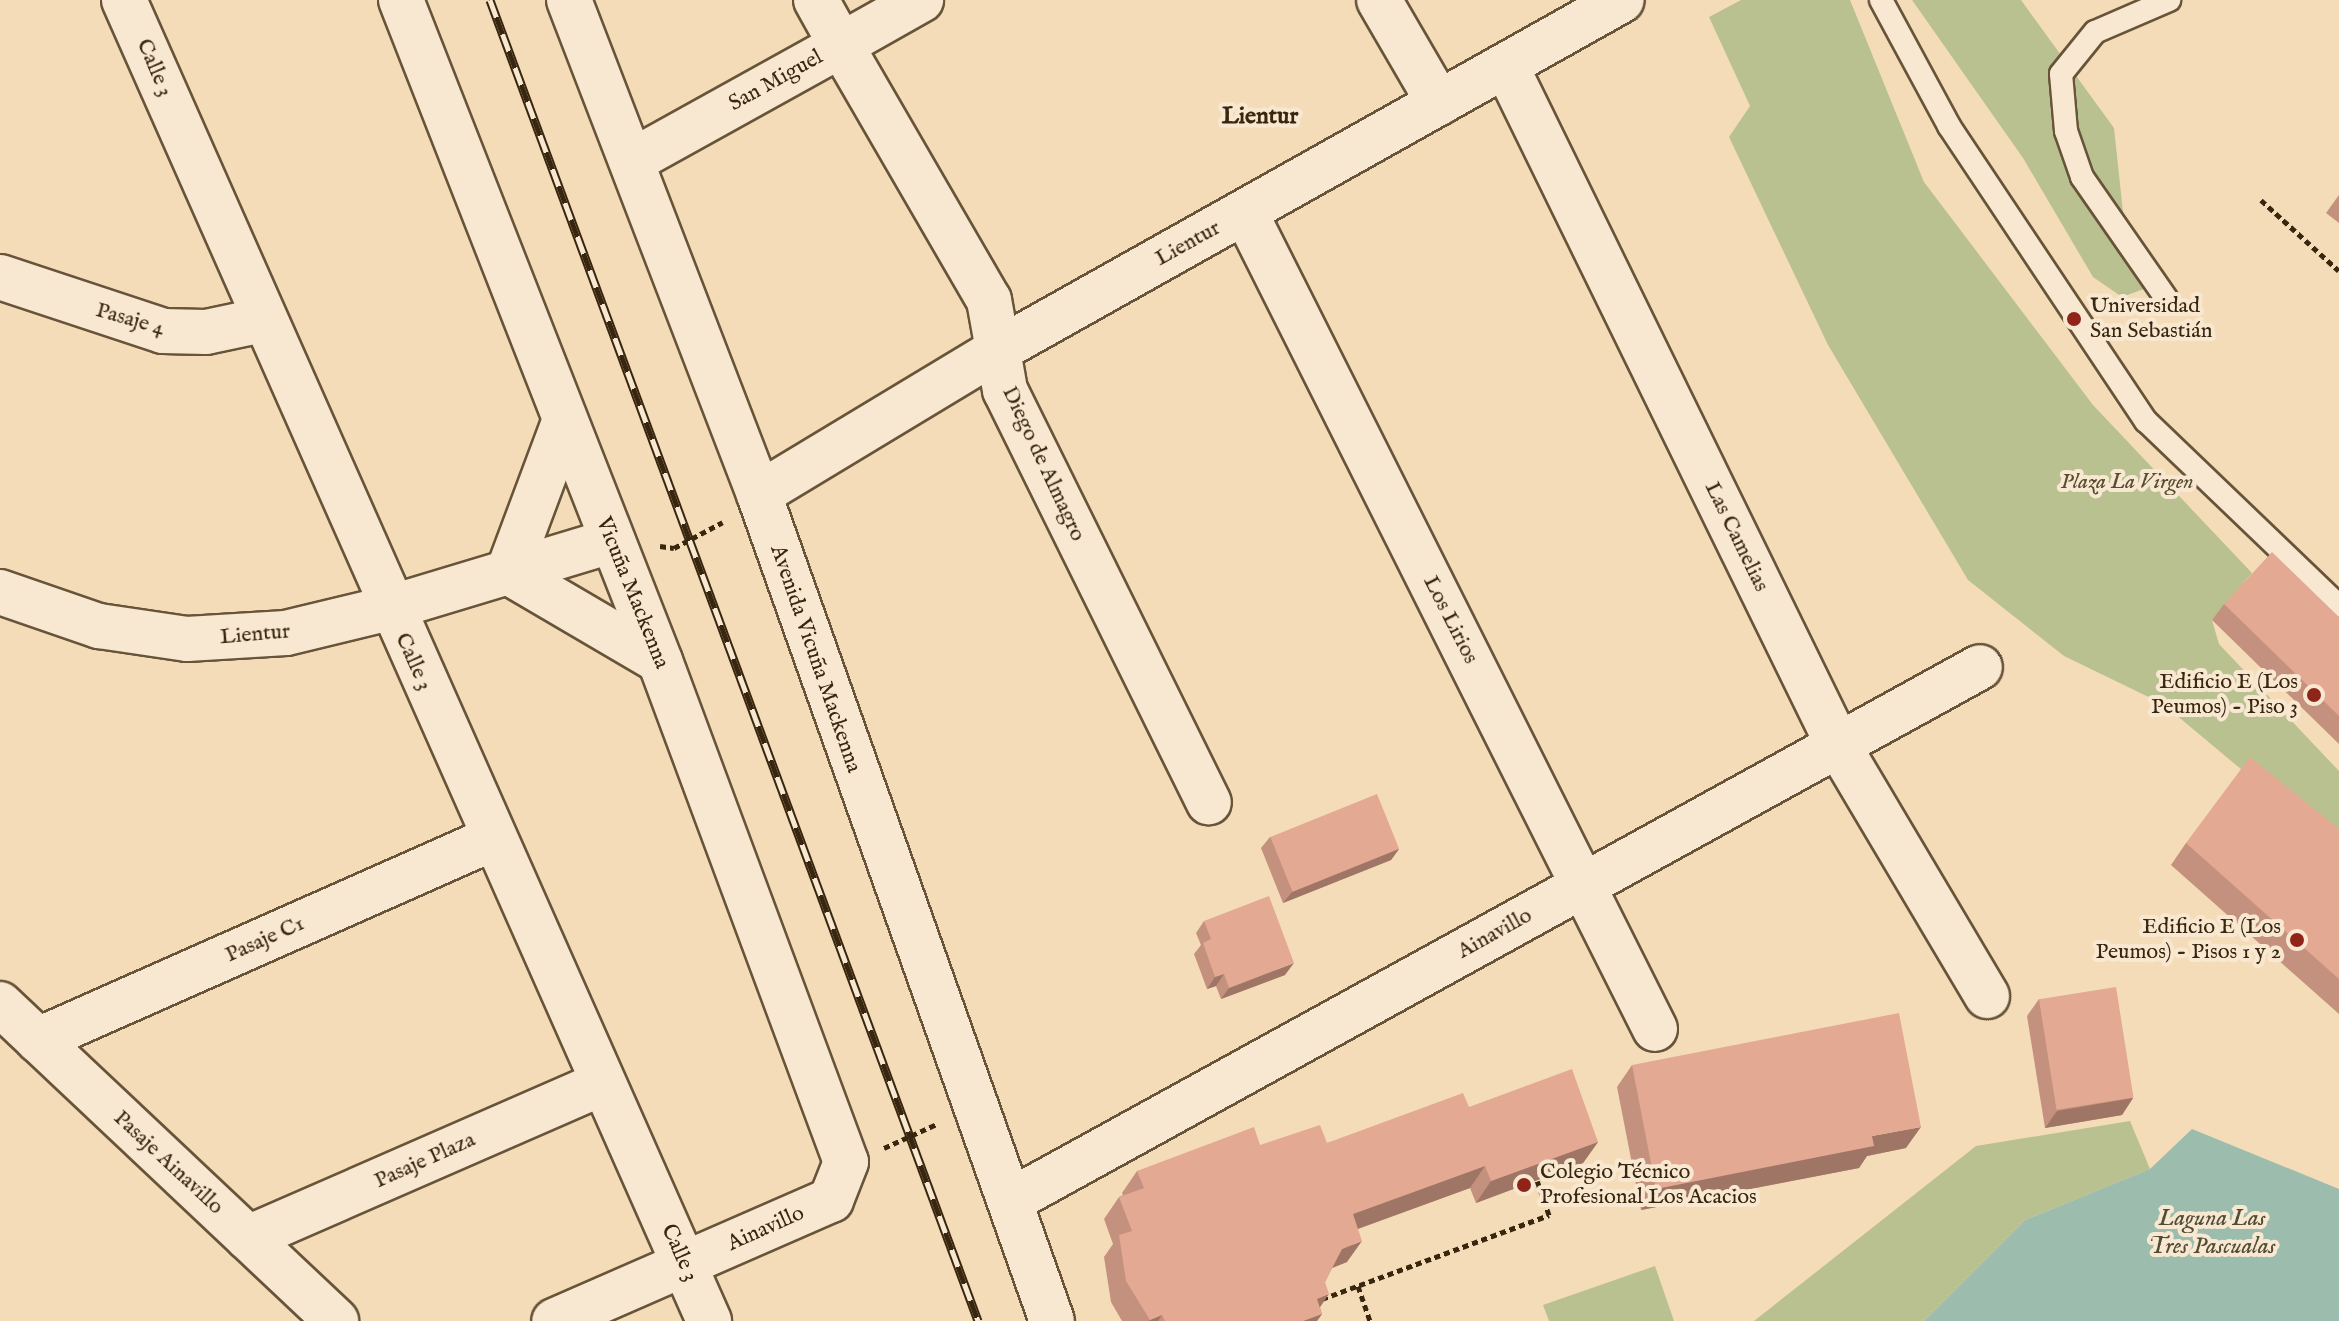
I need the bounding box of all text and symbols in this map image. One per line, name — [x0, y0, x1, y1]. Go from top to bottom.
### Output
street label: Calle 3 — [130, 35, 178, 101]
street label: San Miguel — [724, 44, 828, 118]
district label: Lientur — [1222, 103, 1298, 131]
street label: Lientur — [1151, 215, 1225, 273]
place label: Universidad San Sebastián — [2090, 293, 2212, 344]
street label: Pasaje 4 — [93, 298, 167, 342]
marker: Universidad San Sebastián — [2065, 310, 2083, 328]
street label: Diego de Almagro — [996, 382, 1090, 546]
park label: Plaza La Virgen — [2060, 470, 2194, 496]
street label: Las Camelias — [1698, 478, 1774, 596]
street label: Vicuña Mackenna — [590, 513, 674, 673]
street label: Avenida Vicuña Mackenna — [764, 542, 866, 776]
street label: Los Lirios — [1417, 572, 1483, 668]
street label: Lientur — [219, 619, 291, 651]
street label: Calle 3 — [389, 629, 437, 695]
place label: Edificio E (Los Peumos) - Piso 3 — [2151, 669, 2298, 720]
marker: Edificio E (Los Peumos) - Piso 3 — [2305, 686, 2323, 704]
street label: Ainavillo — [1453, 903, 1537, 965]
street label: Pasaje C1 — [222, 911, 308, 969]
place label: Edificio E (Los Peumos) - Pisos 1 y 2 — [2095, 914, 2281, 966]
marker: Edificio E (Los Peumos) - Pisos 1 y 2 — [2288, 931, 2306, 949]
street label: Pasaje Ainavillo — [108, 1105, 228, 1221]
street label: Pasaje Plaza — [371, 1127, 479, 1195]
place label: Colegio Técnico Profesional Los Acacios — [1540, 1159, 1757, 1210]
marker: Colegio Técnico Profesional Los Acacios — [1515, 1176, 1533, 1194]
street label: Ainavillo — [724, 1200, 808, 1258]
water label: Laguna Las Tres Pascualas — [2149, 1205, 2275, 1261]
street label: Calle 3 — [655, 1220, 703, 1286]

